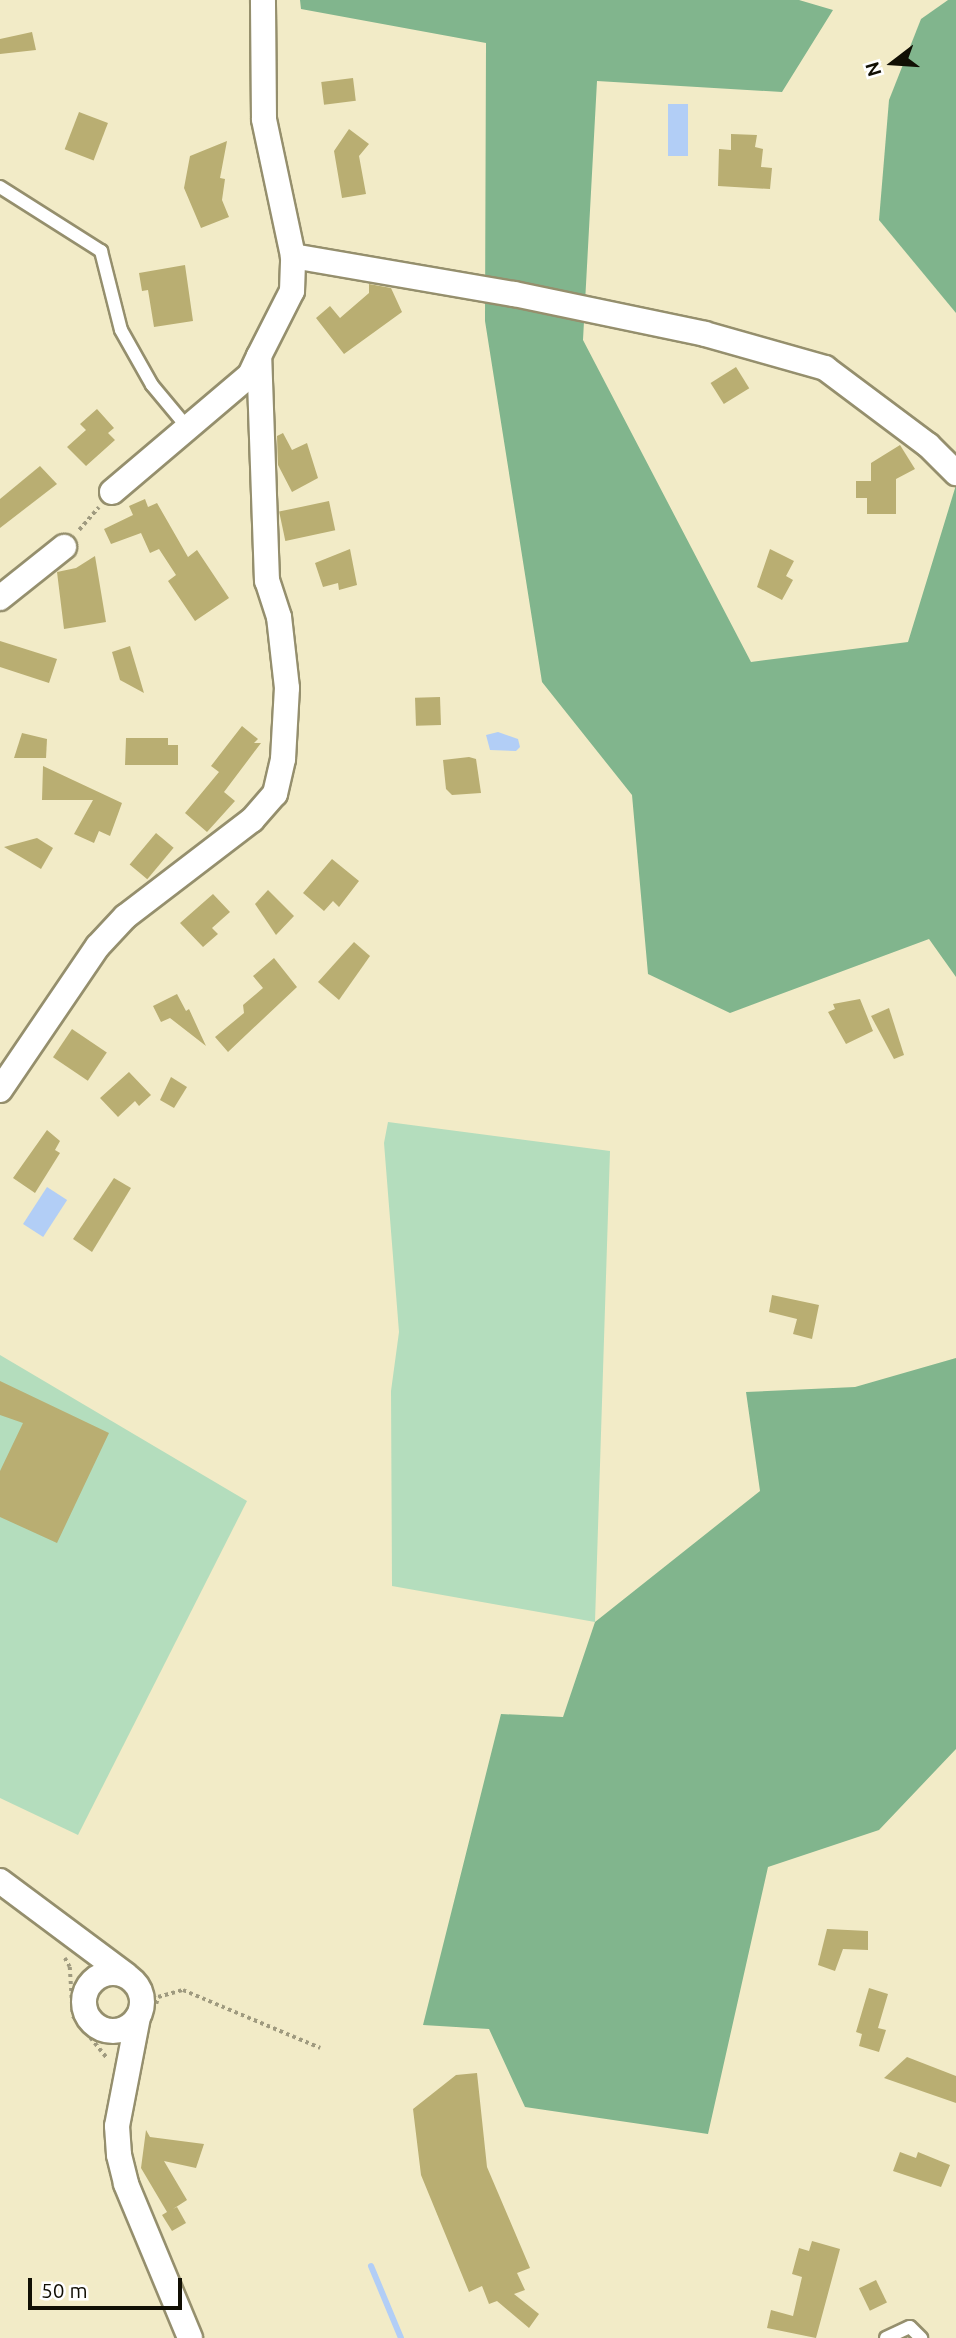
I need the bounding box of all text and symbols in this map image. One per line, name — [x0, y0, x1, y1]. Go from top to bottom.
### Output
north arrow — [858, 28, 928, 98]
text: N — [860, 59, 886, 79]
scale bar — [32, 2264, 186, 2308]
text: 50 m — [41, 2278, 88, 2302]

